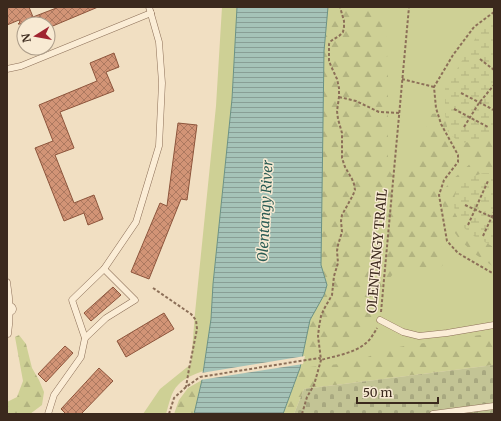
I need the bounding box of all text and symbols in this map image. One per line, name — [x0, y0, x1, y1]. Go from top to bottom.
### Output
north arrow — [16, 16, 56, 56]
text: N — [18, 32, 34, 44]
water label: Olentangy River — [253, 159, 277, 262]
street label: OLENTANGY TRAIL — [363, 188, 391, 314]
scale bar — [357, 379, 438, 405]
text: 50 m — [363, 385, 392, 400]

